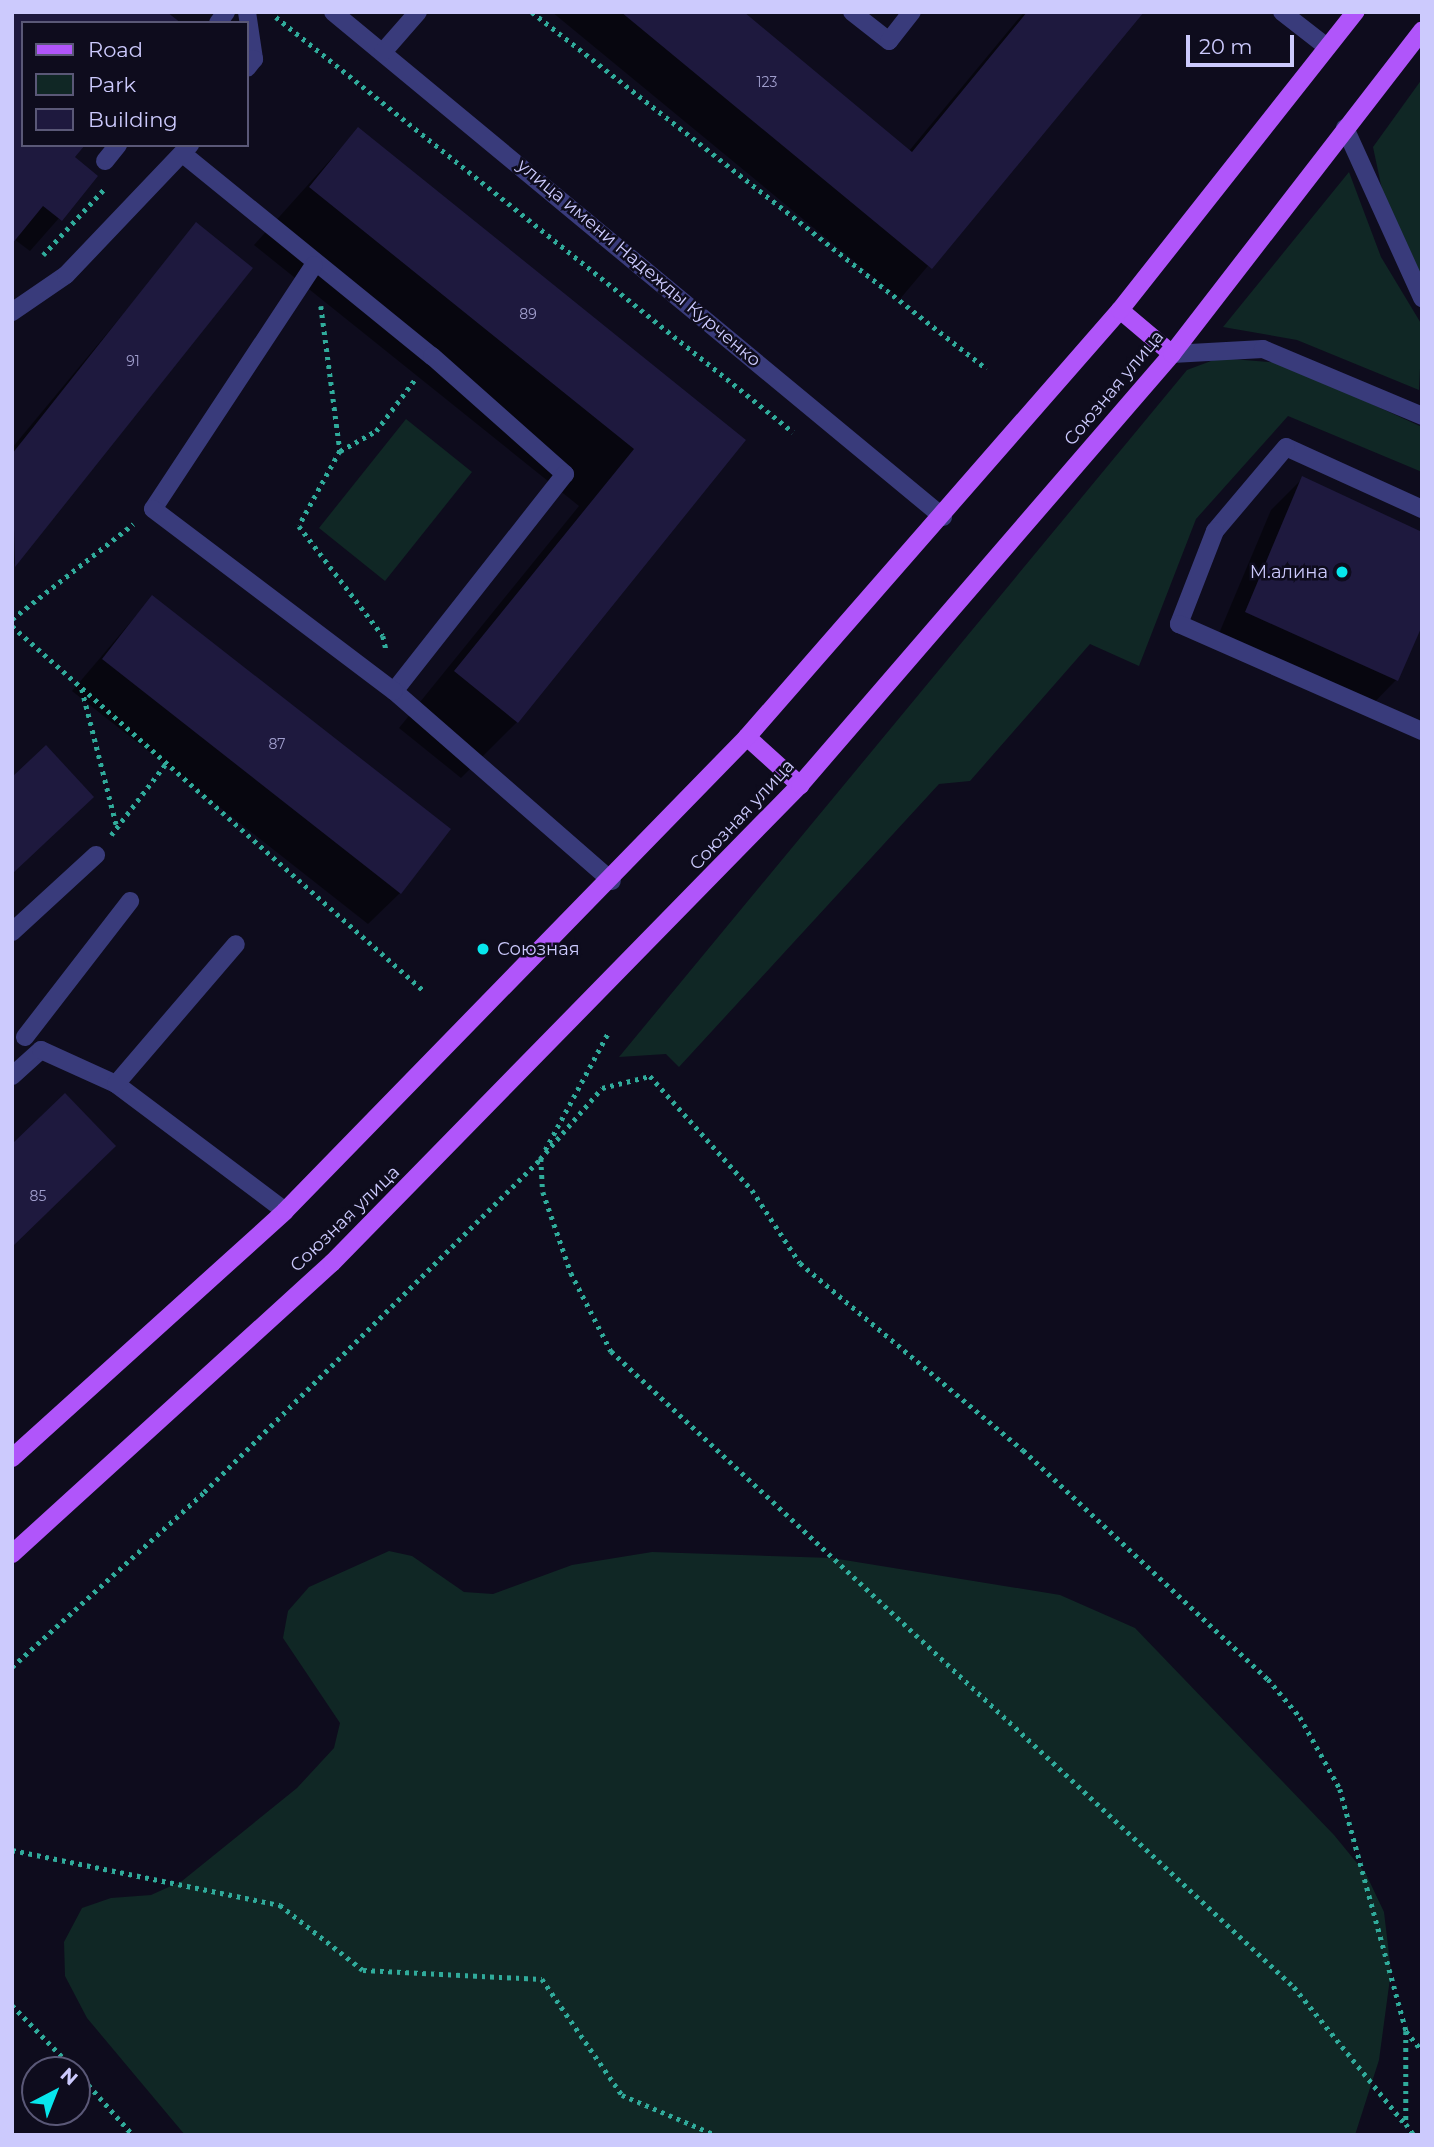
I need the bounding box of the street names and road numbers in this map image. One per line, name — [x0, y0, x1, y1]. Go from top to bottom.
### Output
street label: улица имени Надежды Курченко — [513, 155, 765, 371]
street label: Союзная улица — [1060, 326, 1168, 450]
street label: Союзная улица — [685, 755, 799, 875]
street label: Союзная улица — [286, 1161, 404, 1277]

